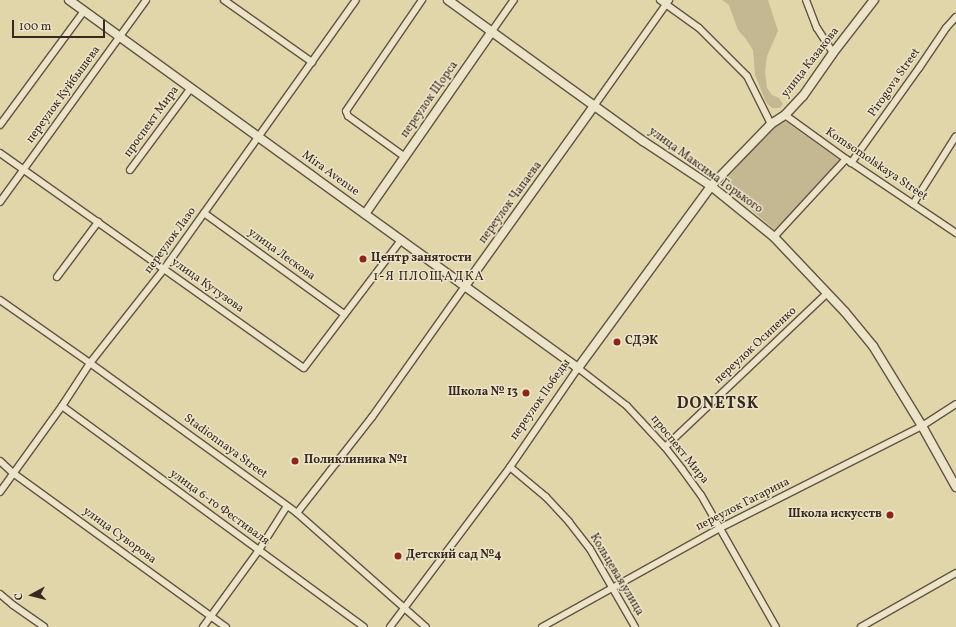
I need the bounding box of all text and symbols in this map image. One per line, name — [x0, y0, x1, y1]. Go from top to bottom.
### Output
scale bar — [14, 12, 107, 38]
text: 100 m — [19, 19, 51, 35]
street label: улица Казакова — [779, 25, 843, 101]
street label: переулок Куйбышева — [24, 44, 104, 146]
street label: Pirogova Street — [866, 46, 924, 120]
street label: переулок Щорса — [398, 59, 462, 141]
street label: проспект Мира — [121, 84, 183, 160]
street label: улица Максима Горького — [645, 125, 765, 217]
street label: Komsomolskaya Street — [822, 125, 930, 205]
street label: Mira Avenue — [298, 148, 362, 200]
street label: переулок Чапаева — [476, 159, 546, 247]
street label: переулок Лазо — [142, 205, 200, 277]
street label: улица Лескова — [245, 226, 317, 284]
place label: Центр занятости — [371, 252, 472, 266]
marker: Центр занятости — [358, 254, 368, 264]
street label: улица Кутузова — [168, 255, 246, 317]
district label: 1-Я ПЛОЩАДКА — [373, 269, 485, 285]
street label: переулок Осипенко — [712, 304, 800, 388]
place label: СДЭК — [625, 335, 658, 349]
marker: СДЭК — [612, 337, 622, 347]
street label: переулок Победы — [508, 357, 574, 443]
place label: Школа № 13 — [448, 386, 518, 400]
marker: Школа № 13 — [521, 388, 531, 398]
district label: DONETSK — [677, 394, 759, 414]
street label: Stadionnaya Street — [180, 412, 270, 482]
street label: проспект Мира — [647, 413, 711, 487]
place label: Поликлиника №1 — [304, 454, 407, 468]
marker: Поликлиника №1 — [289, 455, 301, 467]
street label: улица 6-го Фестиваля — [166, 467, 272, 549]
street label: переулок Гагарина — [694, 475, 792, 535]
street label: улица Суворова — [79, 504, 159, 568]
place label: Школа искусств — [788, 508, 882, 522]
marker: Школа искусств — [885, 510, 895, 520]
street label: Кольцевая улица — [586, 531, 646, 619]
place label: Детский сад №4 — [406, 549, 502, 563]
marker: Детский сад №4 — [393, 551, 403, 561]
north arrow — [12, 575, 52, 615]
text: С — [12, 592, 27, 601]

